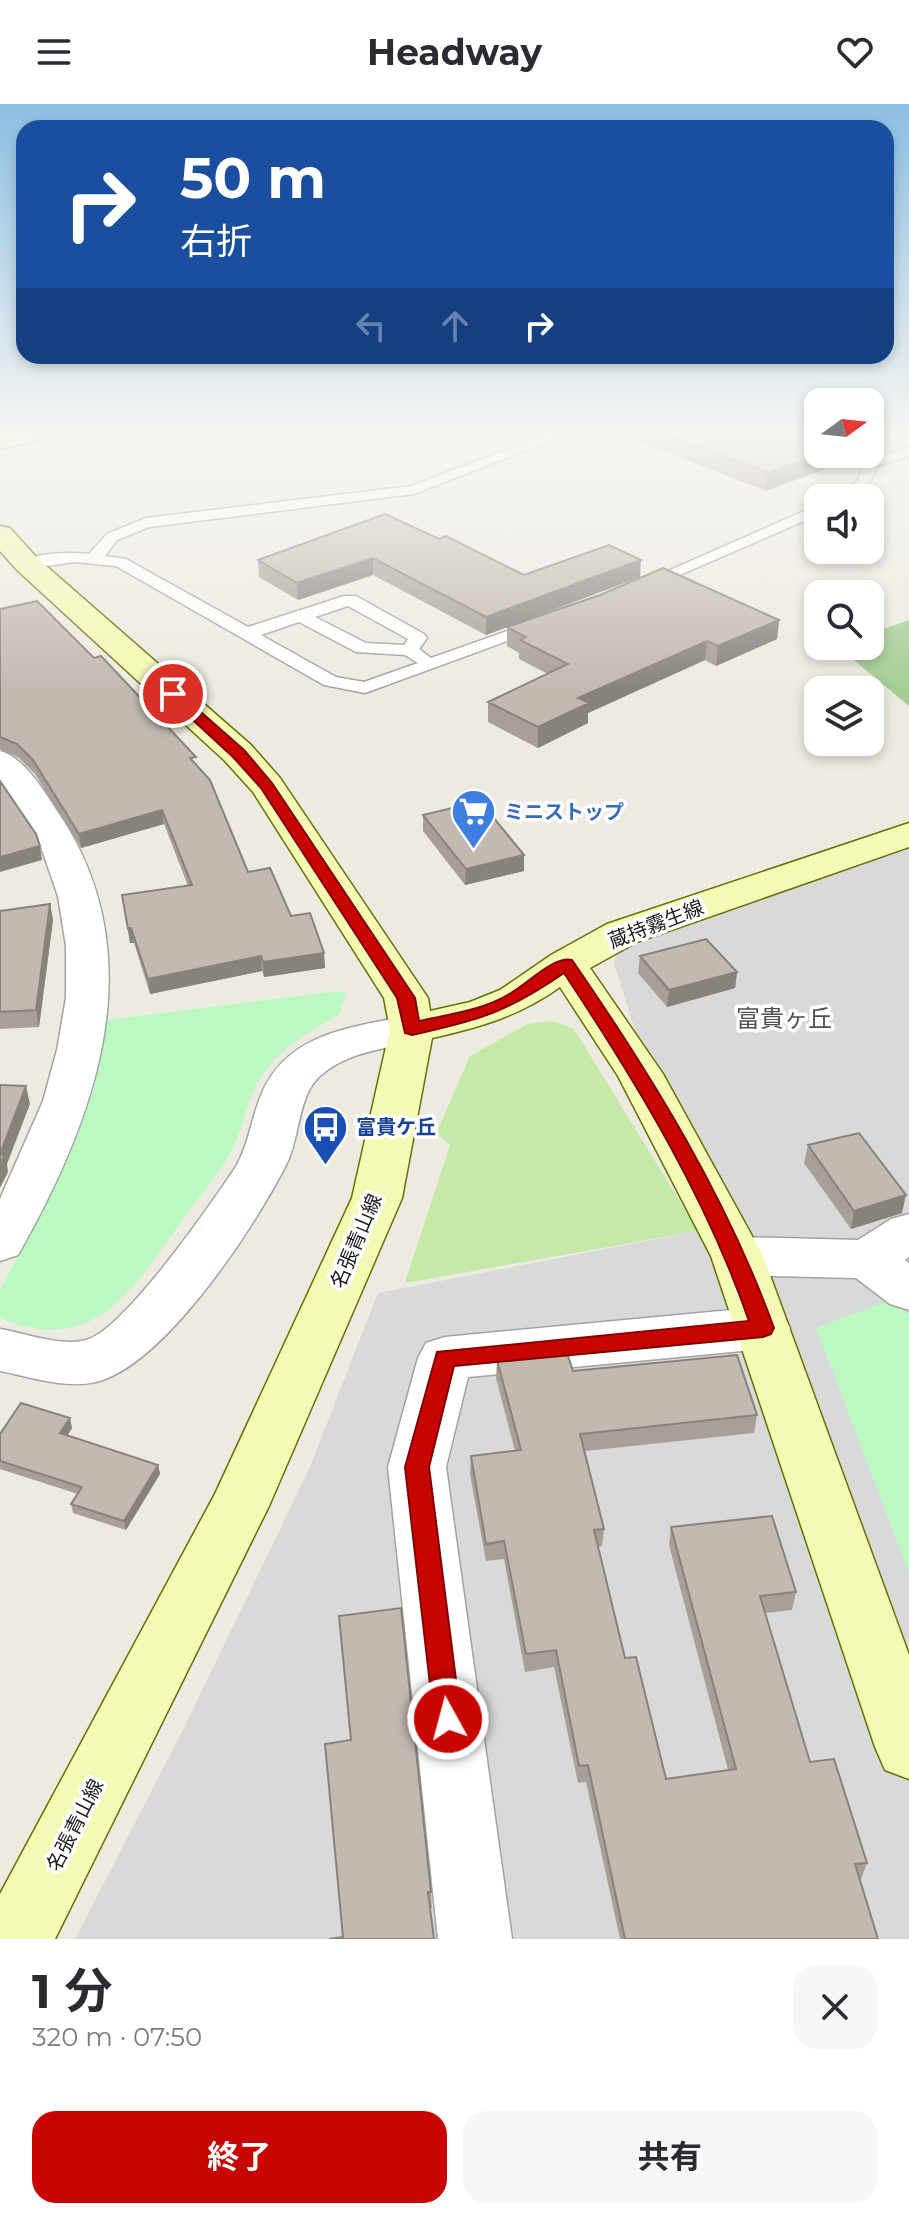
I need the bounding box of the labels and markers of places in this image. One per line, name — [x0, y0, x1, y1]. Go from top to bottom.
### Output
pin — [139, 660, 207, 728]
supermarket icon: ミニストップ — [449, 788, 497, 851]
place label: ミニストップ — [504, 800, 624, 824]
bus stop icon: 富貴ケ丘 — [301, 1103, 349, 1166]
place label: 富貴ケ丘 — [356, 1115, 436, 1139]

